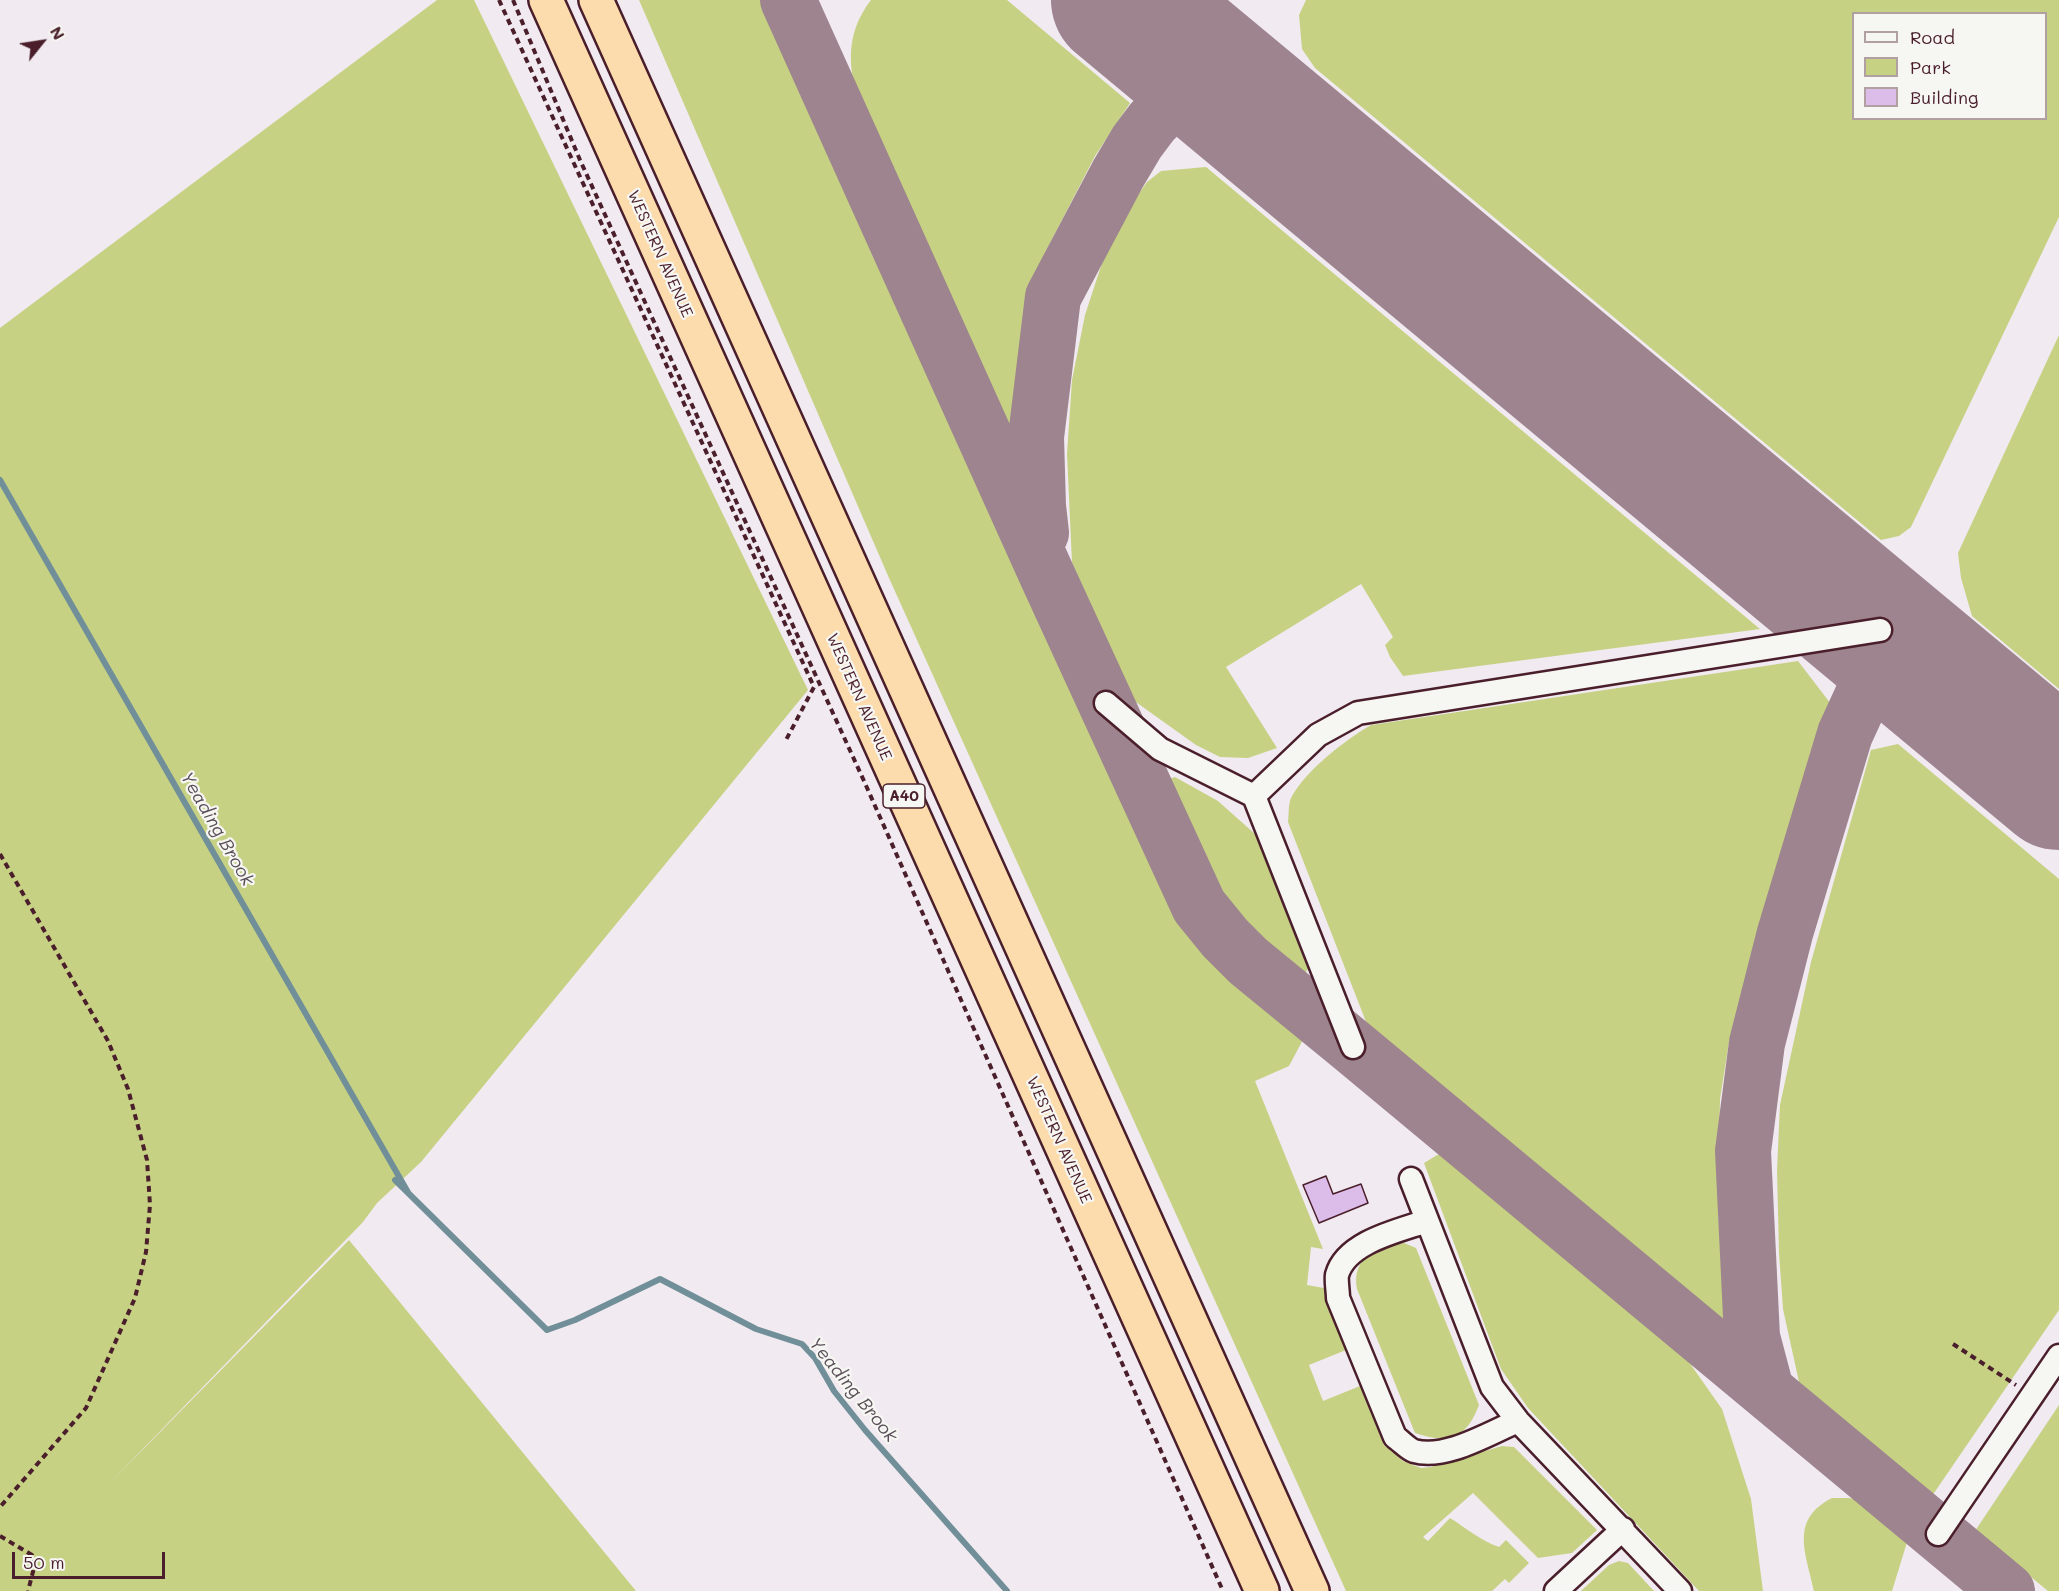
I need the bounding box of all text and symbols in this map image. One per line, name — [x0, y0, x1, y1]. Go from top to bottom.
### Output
north arrow — [12, 12, 72, 72]
legend — [1852, 12, 2047, 120]
text: N — [46, 22, 70, 43]
text: Road — [1910, 25, 1955, 49]
text: Park — [1910, 55, 1951, 79]
text: Building — [1910, 85, 1978, 109]
street label: WESTERN AVENUE — [623, 187, 697, 321]
street label: WESTERN AVENUE — [822, 630, 896, 764]
water label: Yeading Brook — [176, 768, 258, 890]
road number: A40 — [883, 784, 925, 808]
street label: WESTERN AVENUE — [1022, 1073, 1096, 1207]
water label: Yeading Brook — [804, 1333, 902, 1447]
scale bar — [15, 1540, 168, 1578]
text: 50 m — [23, 1550, 65, 1574]

